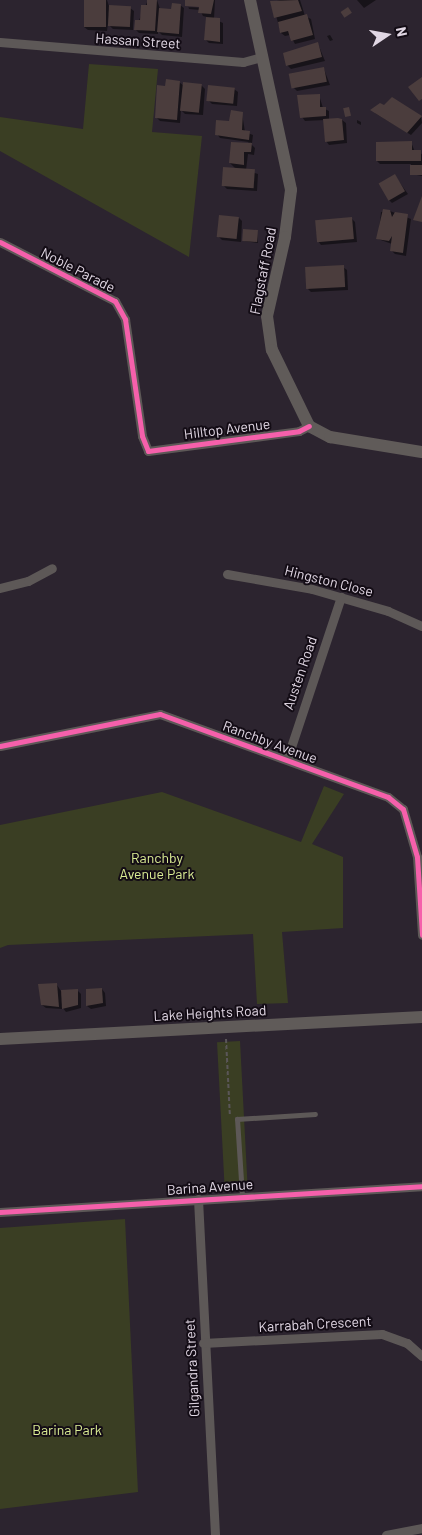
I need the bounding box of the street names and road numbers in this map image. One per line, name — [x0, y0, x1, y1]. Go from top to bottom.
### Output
street label: Hassan Street — [95, 30, 181, 52]
street label: Flagstaff Road — [246, 226, 280, 316]
street label: Noble Parade — [38, 244, 118, 296]
street label: Hilltop Avenue — [183, 415, 271, 443]
street label: Hingston Close — [283, 562, 375, 600]
street label: Austen Road — [280, 634, 320, 712]
street label: Ranchby Avenue — [220, 717, 320, 767]
street label: Lake Heights Road — [153, 1002, 267, 1024]
street label: Barina Avenue — [166, 1176, 254, 1198]
street label: Karrabah Crescent — [258, 1313, 372, 1335]
street label: Gilgandra Street — [181, 1318, 203, 1418]

